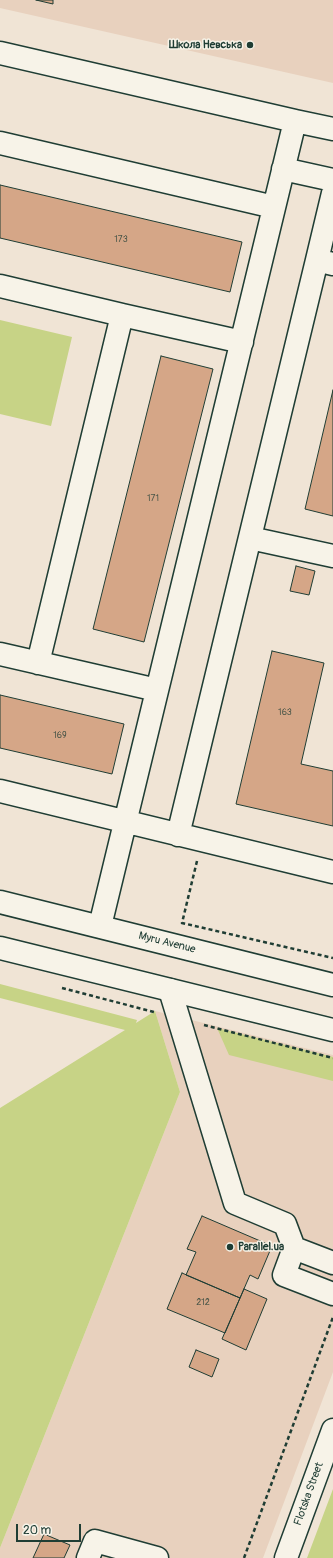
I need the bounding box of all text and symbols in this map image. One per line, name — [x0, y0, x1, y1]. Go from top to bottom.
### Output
place label: Школа Невська — [169, 38, 242, 52]
marker: Школа Невська — [245, 40, 255, 50]
house number: 173 — [114, 235, 128, 245]
house number: 171 — [147, 494, 159, 504]
house number: 163 — [278, 708, 292, 718]
house number: 169 — [53, 731, 67, 741]
street label: Myru Avenue — [137, 930, 197, 956]
place label: Parallel.ua — [238, 1240, 284, 1254]
marker: Parallel.ua — [225, 1242, 235, 1252]
house number: 212 — [196, 1298, 210, 1308]
street label: Flotska Street — [291, 1461, 327, 1527]
scale bar — [18, 1516, 83, 1542]
text: 20 m — [23, 1523, 51, 1538]

